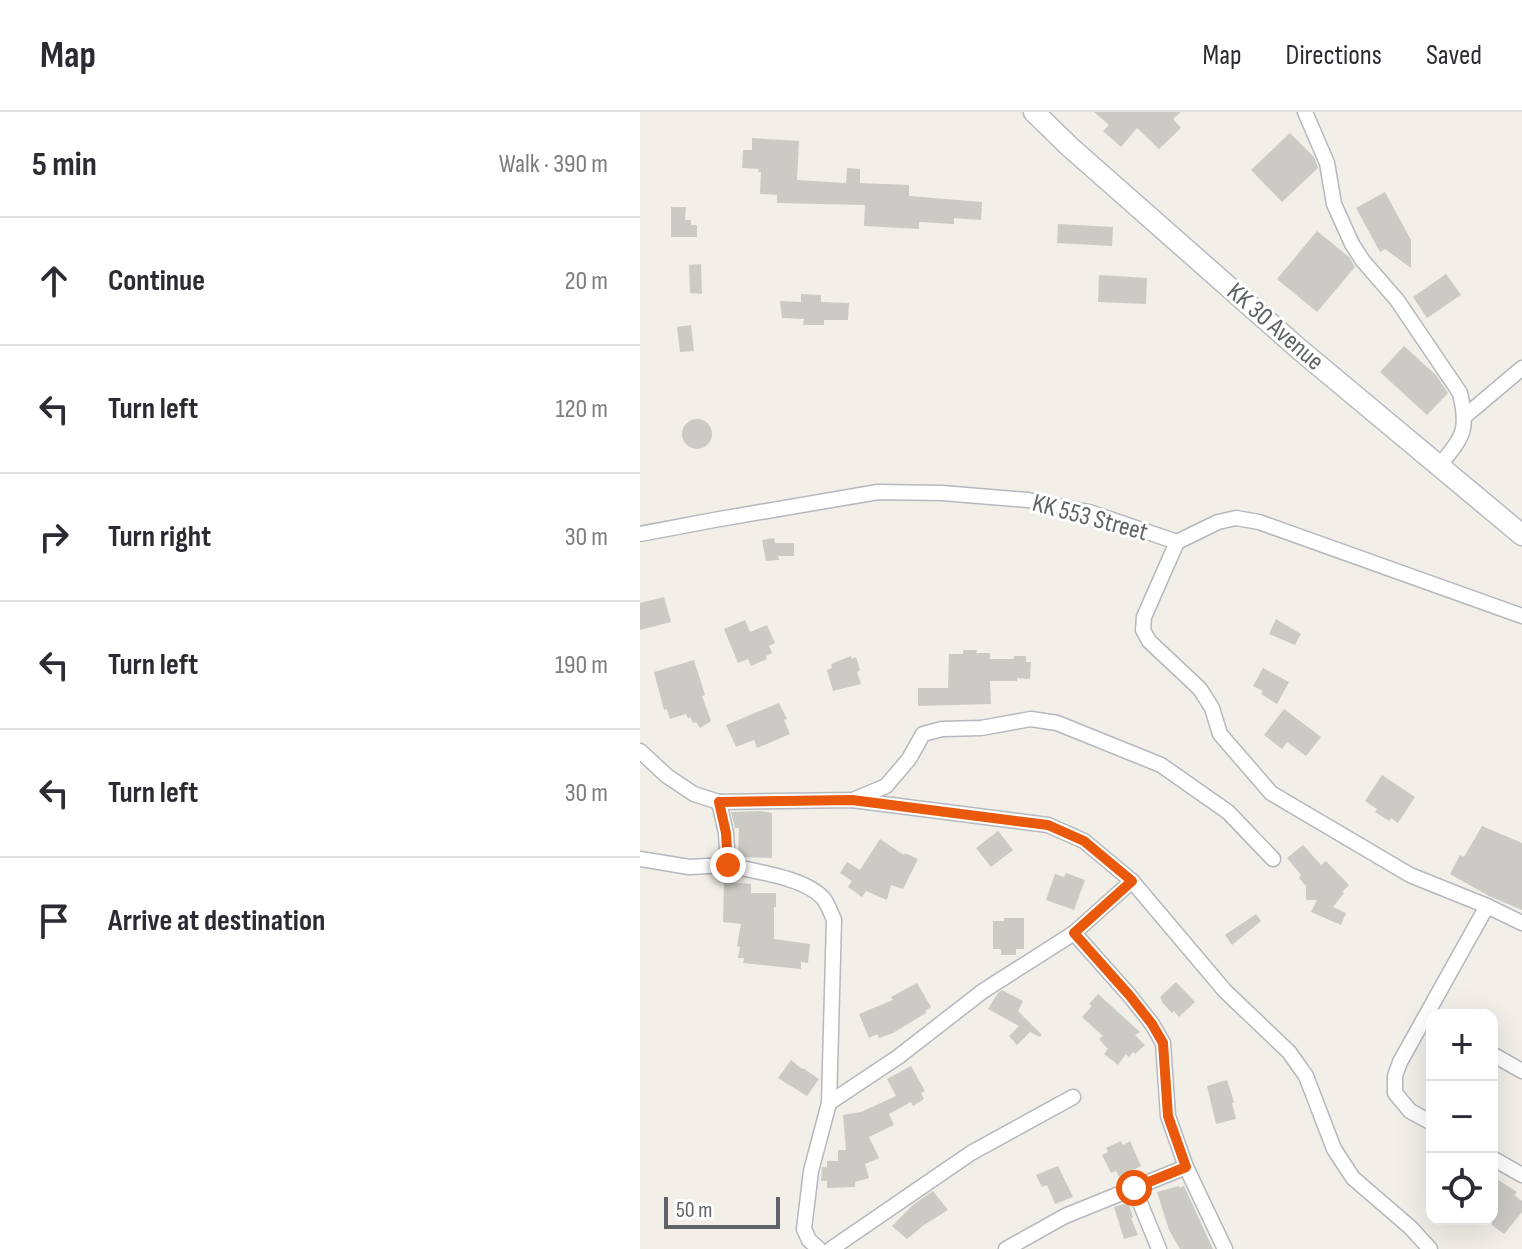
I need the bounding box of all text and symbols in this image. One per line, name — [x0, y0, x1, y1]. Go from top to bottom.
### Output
text: Map — [40, 33, 96, 78]
text: Map — [1203, 39, 1242, 72]
text: Directions — [1286, 39, 1382, 72]
text: Saved — [1426, 39, 1482, 72]
text: 5 min — [32, 144, 97, 185]
text: Walk · 390 m — [499, 149, 608, 180]
icon: ahead — [32, 259, 76, 303]
text: Continue — [108, 263, 205, 299]
text: 20 m — [565, 266, 608, 297]
street label: KK 30 Avenue — [1220, 277, 1330, 377]
icon: left — [32, 387, 76, 431]
text: Turn left — [108, 391, 198, 427]
text: 120 m — [555, 394, 608, 425]
street label: KK 553 Street — [1029, 488, 1151, 548]
icon: right — [32, 515, 76, 559]
text: Turn right — [108, 519, 211, 555]
text: 30 m — [565, 522, 608, 553]
icon: left — [32, 643, 76, 687]
text: Turn left — [108, 647, 198, 683]
text: 190 m — [555, 650, 608, 681]
icon: left — [32, 771, 76, 815]
text: Turn left — [108, 775, 198, 811]
text: 30 m — [565, 778, 608, 809]
route end — [710, 847, 746, 883]
icon: arrive — [32, 899, 76, 943]
text: Arrive at destination — [108, 903, 325, 939]
map controls — [1426, 1009, 1498, 1225]
button: + — [1426, 1009, 1498, 1081]
button: − — [1426, 1081, 1498, 1153]
button: locate — [1426, 1153, 1498, 1225]
route start — [1116, 1170, 1152, 1206]
scale bar — [664, 1193, 780, 1229]
text: 50 m — [676, 1197, 712, 1224]

